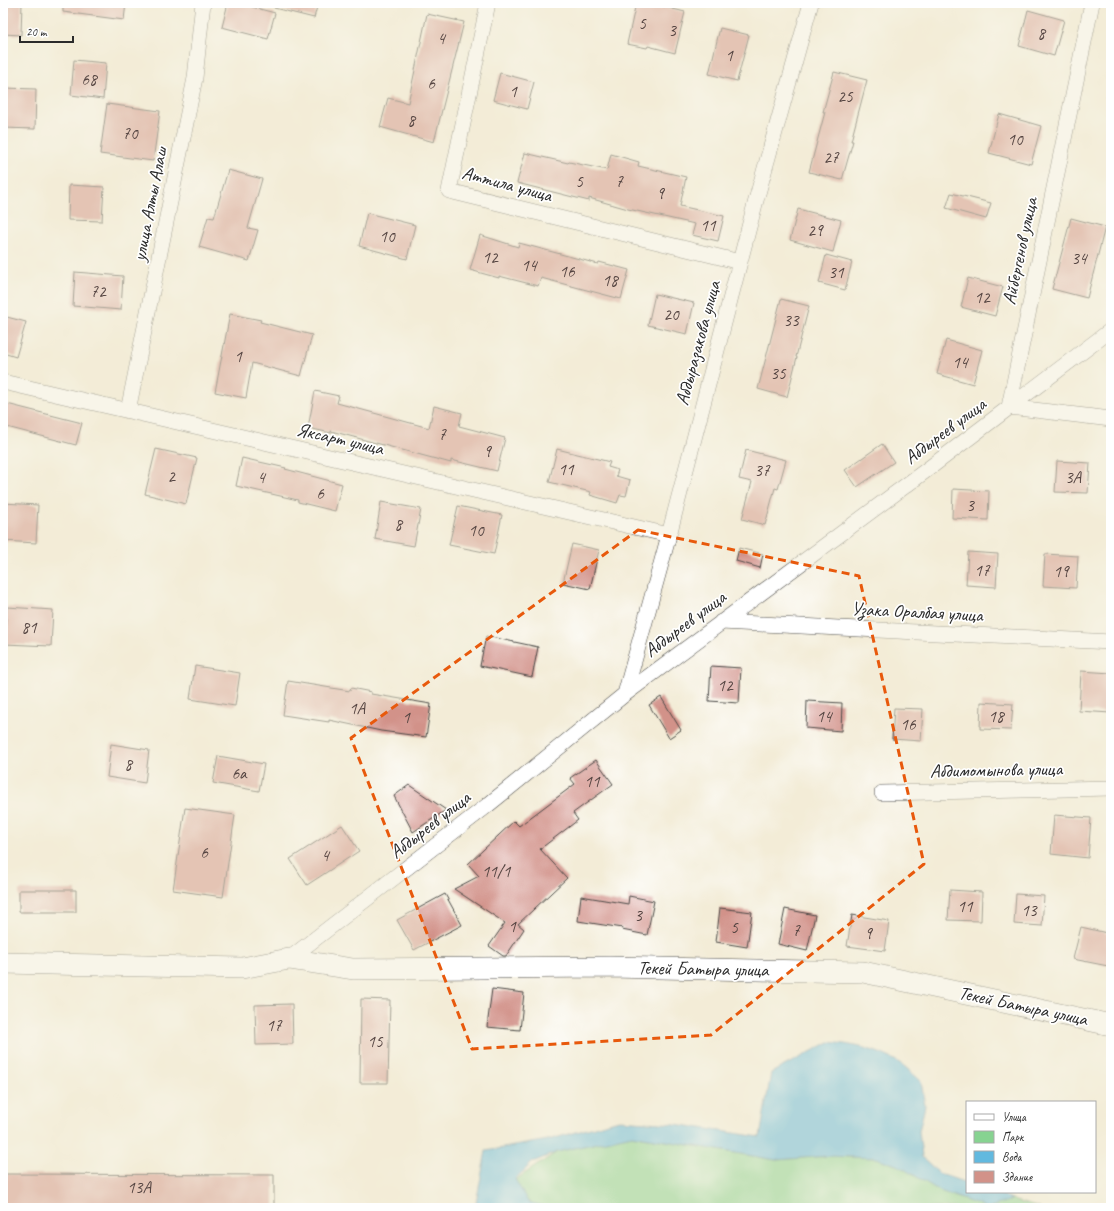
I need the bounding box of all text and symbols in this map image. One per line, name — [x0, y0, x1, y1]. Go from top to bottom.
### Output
house number: 5 — [638, 13, 647, 34]
scale bar — [20, 18, 73, 44]
house number: 3 — [668, 20, 677, 41]
house number: 8 — [1037, 23, 1047, 44]
text: 20 m — [26, 24, 48, 40]
house number: 4 — [437, 28, 447, 49]
house number: 1 — [725, 45, 734, 66]
house number: 68 — [81, 69, 99, 90]
house number: 6 — [427, 73, 436, 94]
house number: 1 — [509, 81, 518, 102]
house number: 25 — [837, 86, 854, 107]
house number: 8 — [407, 110, 417, 131]
house number: 70 — [122, 123, 139, 144]
house number: 10 — [1007, 129, 1024, 150]
street label: улица Алты Алаш — [127, 144, 173, 264]
house number: 27 — [823, 147, 840, 168]
street label: Аттила улица — [460, 161, 556, 208]
house number: 5 — [575, 171, 584, 192]
house number: 7 — [615, 171, 624, 192]
house number: 9 — [656, 183, 665, 204]
street label: Айбергенов улица — [997, 193, 1044, 307]
house number: 11 — [700, 215, 717, 236]
house number: 29 — [807, 220, 824, 241]
house number: 10 — [379, 226, 396, 247]
house number: 12 — [482, 247, 499, 268]
house number: 34 — [1071, 248, 1089, 269]
house number: 14 — [521, 255, 539, 276]
house number: 16 — [559, 261, 576, 282]
house number: 31 — [828, 262, 845, 283]
house number: 18 — [602, 270, 620, 291]
street label: Абдыразакова улица — [670, 277, 727, 408]
house number: 72 — [90, 281, 107, 302]
house number: 12 — [974, 287, 991, 308]
house number: 20 — [663, 304, 680, 325]
house number: 33 — [783, 310, 800, 331]
house number: 1 — [234, 346, 243, 367]
house number: 14 — [952, 352, 970, 373]
house number: 35 — [770, 363, 787, 384]
street label: Абдыреев улица — [899, 392, 992, 470]
street label: Яксарт улица — [294, 417, 388, 461]
house number: 7 — [438, 424, 447, 445]
house number: 9 — [483, 441, 492, 462]
house number: 11 — [558, 459, 575, 480]
house number: 37 — [754, 460, 771, 481]
house number: 2 — [167, 466, 176, 487]
house number: 4 — [257, 467, 267, 488]
house number: 3А — [1065, 467, 1083, 488]
house number: 6 — [316, 483, 325, 504]
house number: 3 — [966, 495, 975, 516]
house number: 8 — [394, 514, 404, 535]
house number: 10 — [468, 520, 485, 541]
house number: 17 — [974, 560, 991, 581]
house number: 19 — [1053, 561, 1070, 582]
street label: Абдыреев улица — [639, 585, 732, 663]
street label: Узака Оралбая улица — [851, 597, 985, 627]
house number: 81 — [21, 617, 38, 638]
house number: 12 — [717, 675, 734, 696]
house number: 1А — [349, 698, 367, 719]
house number: 14 — [816, 706, 834, 727]
house number: 18 — [988, 706, 1006, 727]
house number: 1 — [402, 707, 411, 728]
house number: 16 — [900, 714, 917, 735]
house number: 8 — [124, 754, 134, 775]
street label: Абдимомынова улица — [930, 757, 1064, 783]
house number: 6а — [231, 763, 248, 784]
house number: 11 — [584, 771, 601, 792]
street label: Абдыреев улица — [385, 785, 476, 864]
house number: 6 — [200, 842, 209, 863]
house number: 4 — [321, 845, 331, 866]
house number: 11/1 — [482, 861, 512, 882]
house number: 11 — [957, 896, 974, 917]
house number: 13 — [1021, 900, 1038, 921]
house number: 3 — [634, 905, 643, 926]
house number: 1 — [508, 916, 517, 937]
house number: 5 — [730, 917, 739, 938]
house number: 7 — [792, 920, 801, 941]
house number: 9 — [864, 923, 873, 944]
street label: Текей Батыра улица — [637, 956, 770, 982]
street label: Текей Батыра улица — [956, 981, 1091, 1032]
house number: 17 — [266, 1015, 283, 1036]
house number: 15 — [367, 1031, 384, 1052]
legend — [966, 1101, 1096, 1193]
text: Улица — [1002, 1109, 1027, 1125]
text: Парк — [1002, 1129, 1025, 1145]
text: Вода — [1002, 1149, 1023, 1165]
text: Здание — [1002, 1169, 1033, 1185]
house number: 13А — [127, 1177, 152, 1198]

